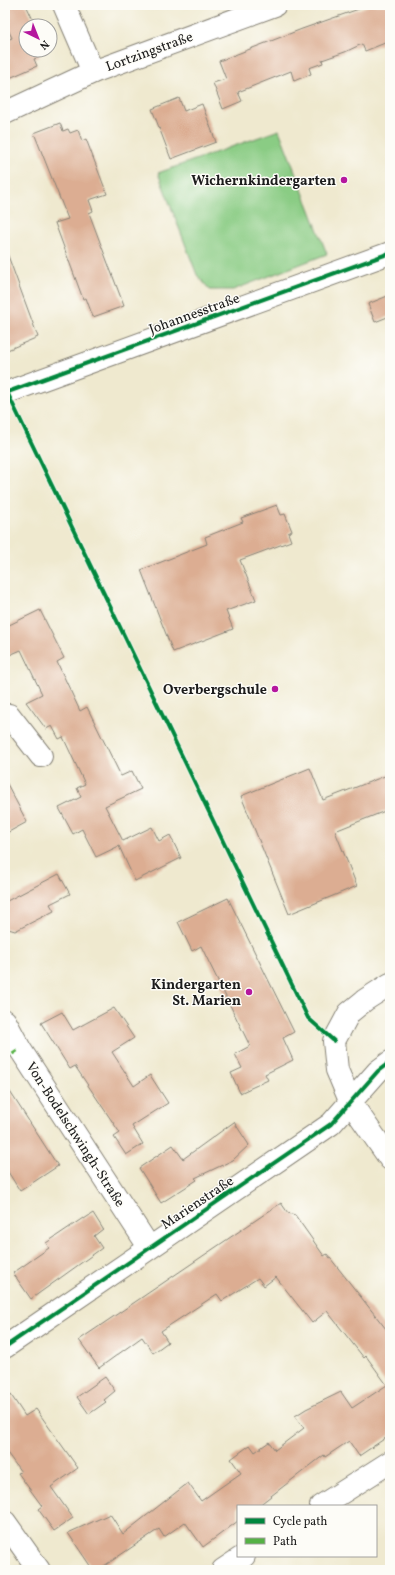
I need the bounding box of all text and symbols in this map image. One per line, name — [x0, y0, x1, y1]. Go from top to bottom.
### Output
north arrow — [18, 18, 58, 58]
street label: Lortzingstraße — [103, 28, 196, 77]
text: N — [36, 36, 52, 52]
place label: Wichernkindergarten — [191, 172, 336, 191]
marker: Wichernkindergarten — [339, 175, 349, 185]
street label: Johannesstraße — [146, 289, 243, 340]
place label: Overbergschule — [163, 681, 267, 700]
marker: Overbergschule — [270, 684, 280, 694]
place label: Kindergarten St. Marien — [151, 976, 241, 1011]
marker: Kindergarten St. Marien — [244, 987, 254, 997]
street label: Von-Bodelschwingh-Straße — [21, 1059, 129, 1211]
street label: Marienstraße — [158, 1172, 238, 1235]
legend — [237, 1505, 377, 1557]
text: Cycle path — [273, 1514, 328, 1530]
text: Path — [273, 1534, 297, 1550]

